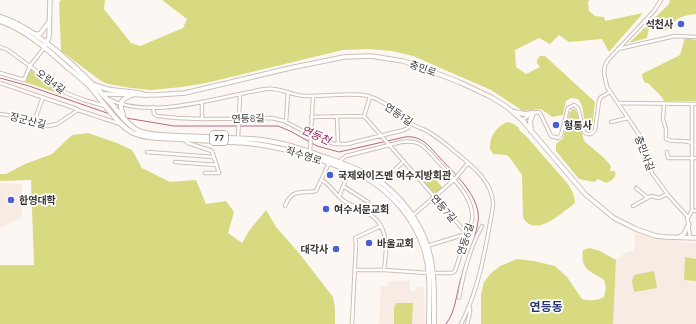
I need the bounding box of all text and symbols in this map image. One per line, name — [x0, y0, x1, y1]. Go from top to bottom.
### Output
place label: 석천사 — [645, 18, 674, 31]
marker: 석천사 — [676, 19, 686, 29]
street label: 충민로 — [408, 58, 438, 79]
street label: 오림4길 — [34, 66, 68, 96]
street label: 연등1길 — [382, 100, 415, 129]
street label: 장군산길 — [8, 110, 47, 131]
street label: 연등8길 — [231, 111, 265, 126]
place label: 형통사 — [564, 119, 592, 132]
marker: 형통사 — [551, 120, 561, 130]
water label: 연등천 — [299, 122, 334, 148]
road number: 77 — [210, 131, 228, 145]
street label: 충민사길 — [632, 134, 657, 173]
street label: 좌수영로 — [284, 144, 323, 167]
place label: 국제와이즈멘 여수지방회관 — [338, 169, 451, 182]
marker: 국제와이즈멘 여수지방회관 — [325, 170, 335, 180]
street label: 연등7길 — [428, 192, 459, 225]
place label: 한영대학 — [19, 194, 56, 207]
marker: 한영대학 — [6, 195, 16, 205]
place label: 여수서문교회 — [334, 203, 389, 216]
marker: 여수서문교회 — [321, 204, 331, 214]
street label: 연등6길 — [454, 221, 477, 257]
place label: 바울교회 — [377, 237, 414, 250]
marker: 바울교회 — [364, 238, 374, 248]
place label: 대각사 — [300, 243, 329, 256]
marker: 대각사 — [331, 244, 341, 254]
district label: 연등동 — [529, 299, 563, 314]

